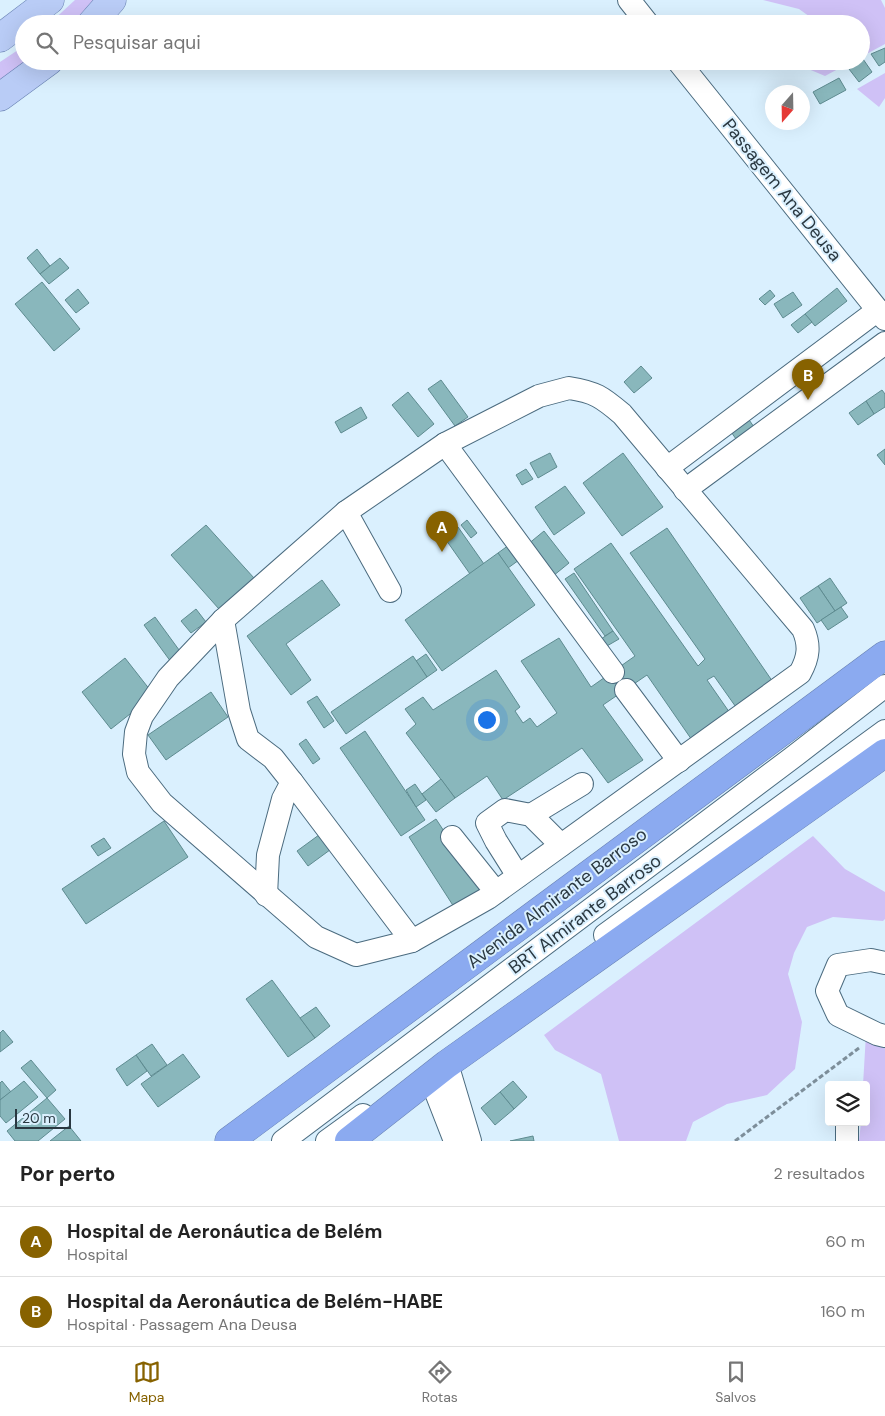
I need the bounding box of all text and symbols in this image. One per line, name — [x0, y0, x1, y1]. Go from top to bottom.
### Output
search box — [15, 15, 870, 70]
icon: search — [33, 29, 61, 57]
text: Pesquisar aqui — [73, 30, 201, 55]
north arrow — [765, 85, 810, 130]
street label: Passagem Ana Deusa — [717, 114, 847, 266]
pin: B — [792, 359, 824, 400]
pin: A — [426, 511, 458, 552]
your location — [474, 707, 500, 733]
street label: Avenida Almirante Barroso — [462, 822, 652, 974]
street label: BRT Almirante Barroso — [504, 849, 666, 979]
map controls — [825, 1081, 870, 1126]
button: layers — [825, 1081, 870, 1126]
scale bar — [15, 1106, 71, 1129]
text: 20 m — [22, 1109, 56, 1127]
text: Por perto — [20, 1160, 115, 1188]
text: 2 resultados — [774, 1163, 865, 1184]
text: Hospital de Aeronáutica de Belém — [67, 1219, 382, 1244]
text: A — [30, 1231, 42, 1252]
text: 60 m — [825, 1231, 865, 1252]
text: Hospital — [67, 1244, 128, 1265]
text: Hospital da Aeronáutica de Belém-HABE — [67, 1289, 443, 1314]
text: B — [31, 1301, 41, 1322]
text: 160 m — [821, 1301, 865, 1322]
text: Hospital · Passagem Ana Deusa — [67, 1314, 297, 1335]
tab: Mapa — [129, 1358, 164, 1406]
tab: Rotas — [422, 1358, 458, 1406]
tab: Salvos — [715, 1358, 756, 1406]

